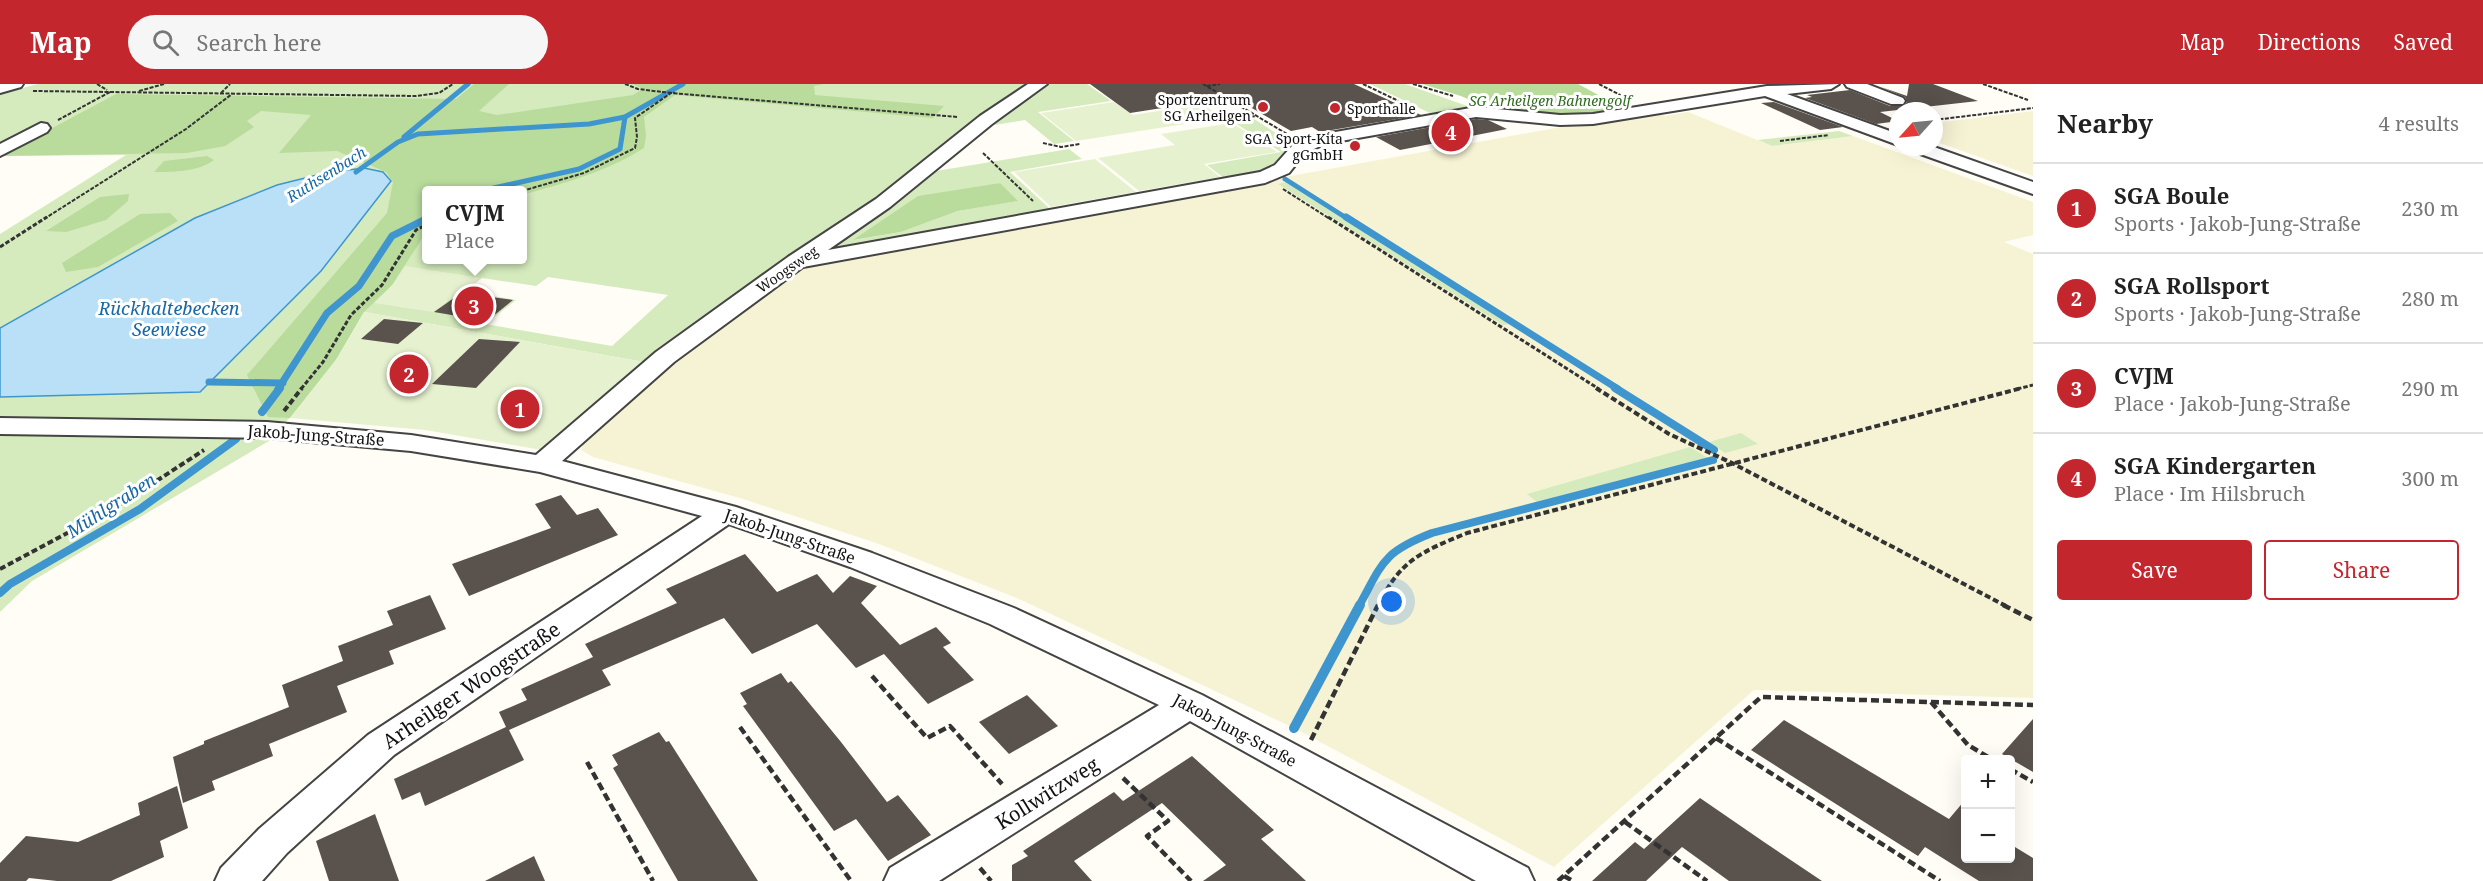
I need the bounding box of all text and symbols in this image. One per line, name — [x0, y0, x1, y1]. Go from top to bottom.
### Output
search box — [128, 15, 548, 69]
text: Map — [30, 23, 92, 61]
icon: search — [149, 26, 182, 59]
text: Search here — [197, 27, 321, 57]
text: Map — [2180, 28, 2225, 56]
text: Directions — [2258, 28, 2360, 56]
text: Saved — [2393, 28, 2453, 56]
place label: Sportzentrum SG Arheilgen — [1158, 90, 1251, 125]
park label: SG Arheilgen Bahnengolf — [1469, 91, 1634, 110]
place label: Sporthalle — [1347, 99, 1416, 118]
marker: Sportzentrum SG Arheilgen — [1256, 100, 1270, 114]
marker: Sporthalle — [1328, 101, 1342, 115]
north arrow — [1889, 102, 1943, 156]
text: Nearby — [2057, 105, 2153, 141]
pin: 4 — [1432, 110, 1470, 154]
text: 4 results — [2379, 110, 2459, 137]
place label: SGA Sport-Kita gGmbH — [1245, 129, 1343, 164]
marker: SGA Sport-Kita gGmbH — [1348, 139, 1362, 153]
water label: Ruthsenbach — [282, 142, 370, 207]
text: SGA Boule — [2114, 180, 2229, 210]
popup — [422, 186, 527, 264]
text: 1 — [2071, 195, 2082, 222]
text: 230 m — [2401, 195, 2459, 222]
text: CVJM — [445, 197, 504, 227]
text: Sports · Jakob-Jung-Straße — [2114, 210, 2361, 237]
text: Place — [445, 227, 495, 254]
street label: Woogsweg — [753, 241, 822, 297]
text: SGA Rollsport — [2114, 270, 2269, 300]
pin: 3 — [454, 284, 494, 328]
text: 2 — [2071, 285, 2082, 312]
text: 280 m — [2401, 285, 2459, 312]
water label: Rückhaltebecken Seewiese — [97, 296, 240, 341]
text: Sports · Jakob-Jung-Straße — [2114, 300, 2361, 327]
pin: 2 — [390, 352, 428, 396]
text: CVJM — [2114, 360, 2174, 390]
text: 3 — [2071, 375, 2082, 402]
text: 290 m — [2401, 375, 2459, 402]
pin: 1 — [500, 386, 540, 432]
text: Place · Jakob-Jung-Straße — [2114, 390, 2351, 417]
street label: Jakob-Jung-Straße — [246, 419, 385, 451]
text: SGA Kindergarten — [2114, 450, 2316, 480]
text: 4 — [2071, 465, 2082, 492]
text: 300 m — [2401, 465, 2459, 492]
water label: Mühlgraben — [61, 467, 161, 543]
text: Place · Im Hilsbruch — [2114, 480, 2305, 507]
street label: Jakob-Jung-Straße — [721, 503, 858, 569]
button: Save — [2057, 540, 2252, 600]
button: Share — [2264, 540, 2459, 600]
your location — [1377, 587, 1406, 616]
street label: Arheilger Woogstraße — [377, 615, 565, 755]
street label: Jakob-Jung-Straße — [1168, 688, 1301, 772]
street label: Kollwitzweg — [990, 750, 1104, 835]
map controls — [1961, 755, 2015, 863]
button: + — [1961, 755, 2015, 809]
button: − — [1961, 809, 2015, 863]

